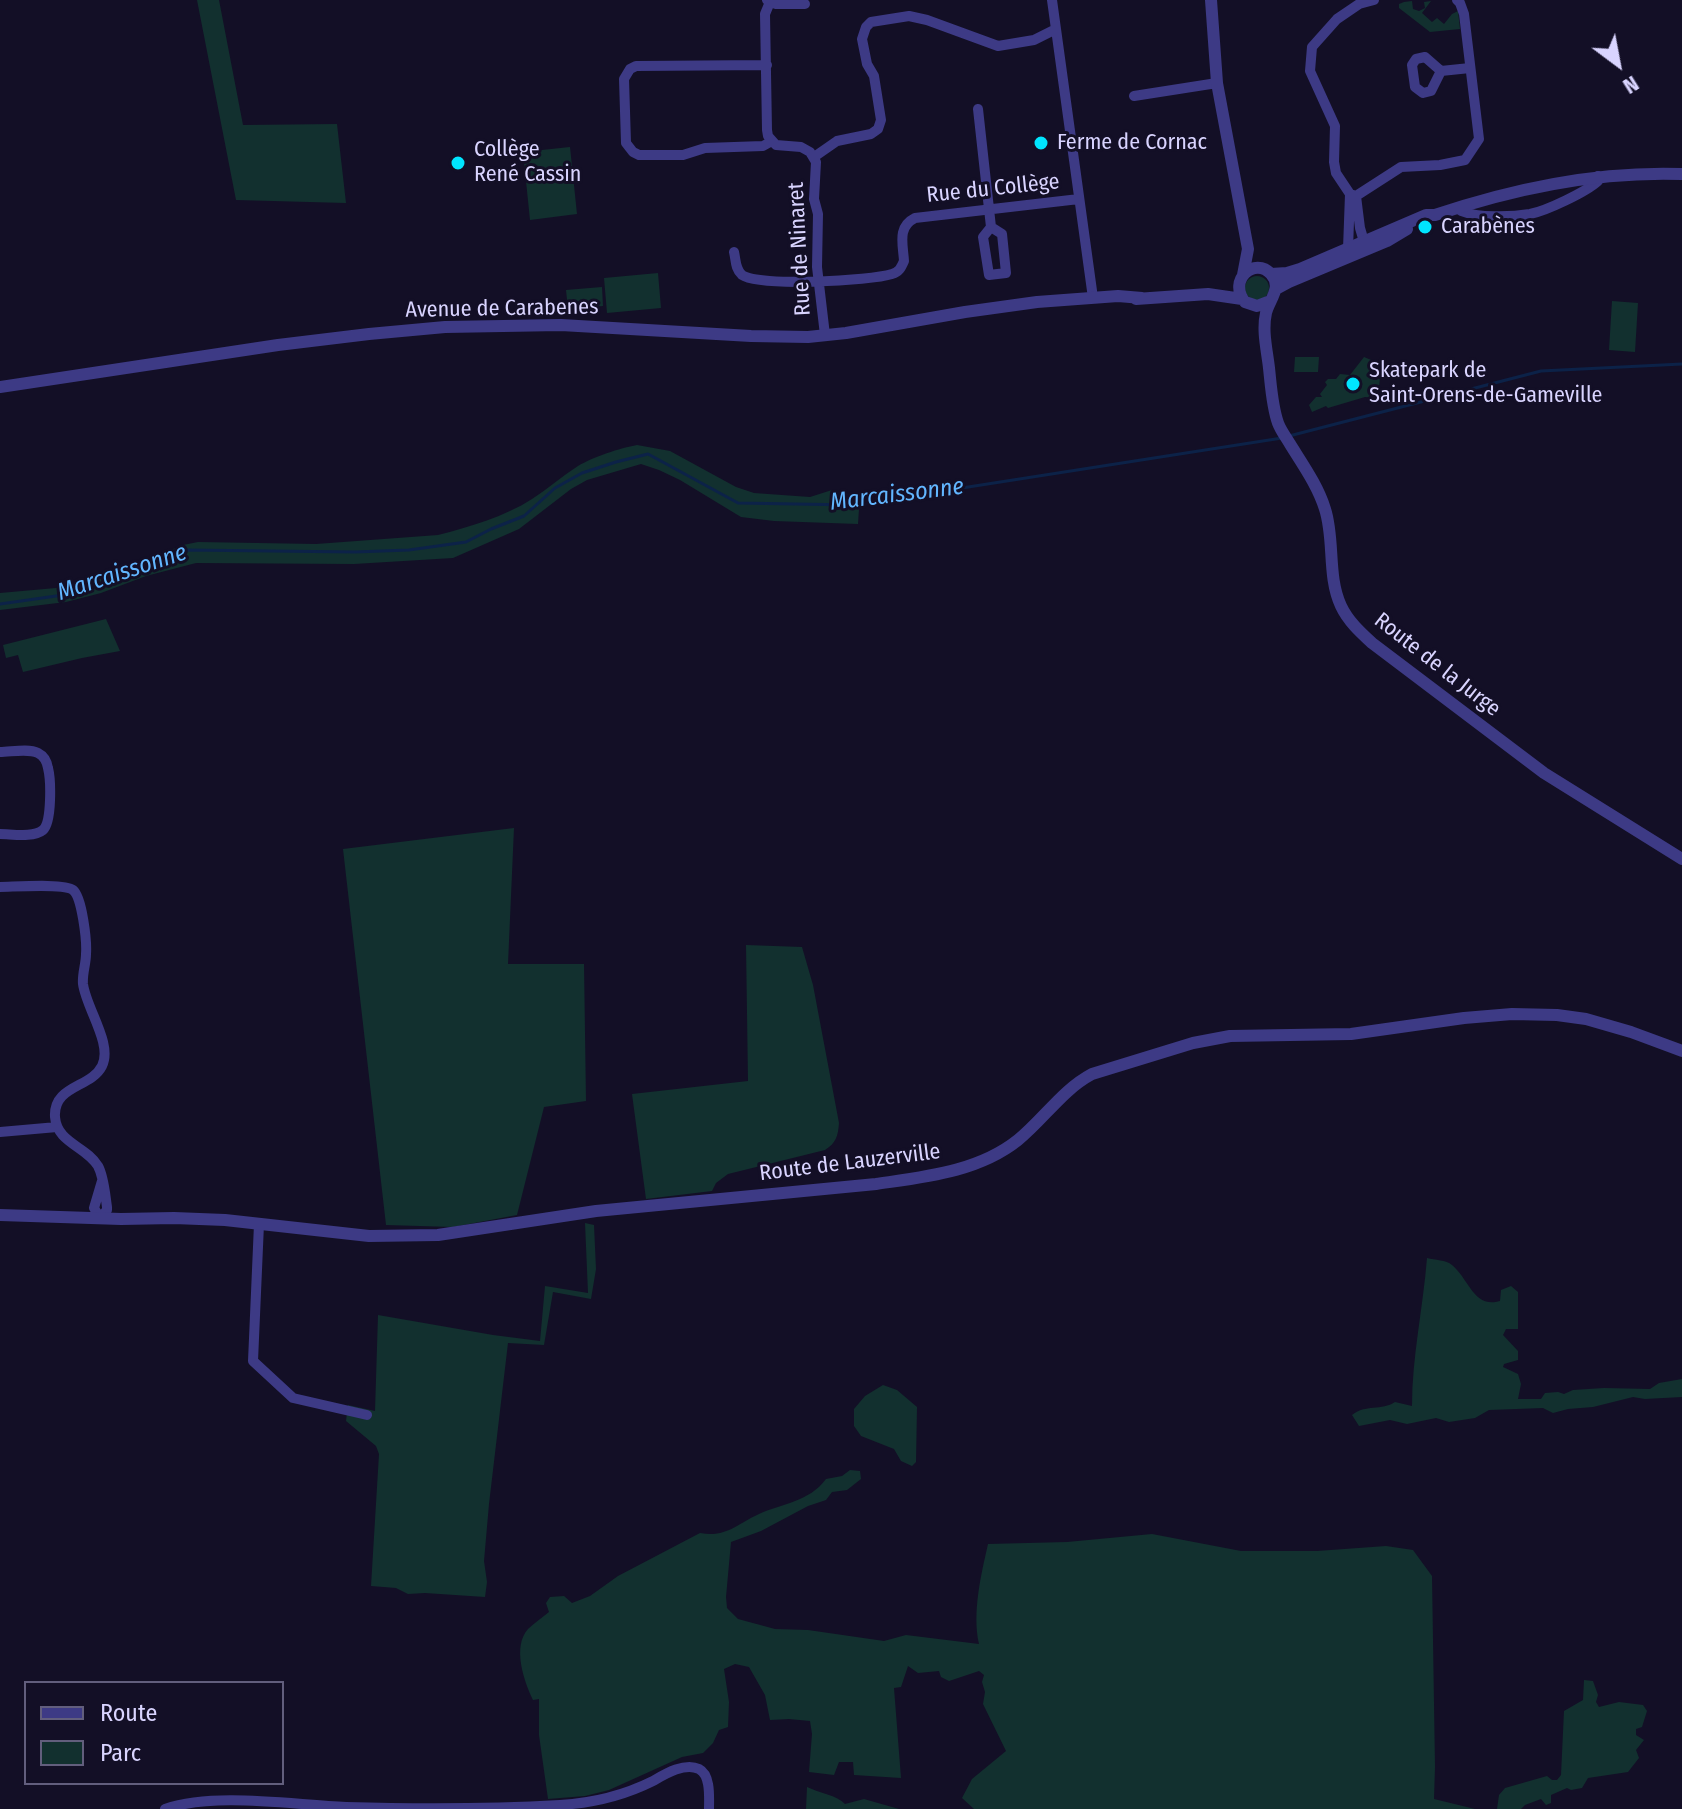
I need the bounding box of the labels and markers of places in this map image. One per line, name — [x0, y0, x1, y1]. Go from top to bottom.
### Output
place label: Ferme de Cornac — [1057, 130, 1207, 156]
marker: Ferme de Cornac — [1032, 134, 1050, 152]
place label: Collège René Cassin — [474, 137, 581, 188]
marker: Collège René Cassin — [449, 154, 467, 172]
place label: Carabènes — [1441, 214, 1535, 240]
marker: Carabènes — [1416, 218, 1434, 236]
place label: Skatepark de Saint-Orens-de-Gameville — [1369, 358, 1602, 410]
marker: Skatepark de Saint-Orens-de-Gameville — [1344, 375, 1362, 393]

